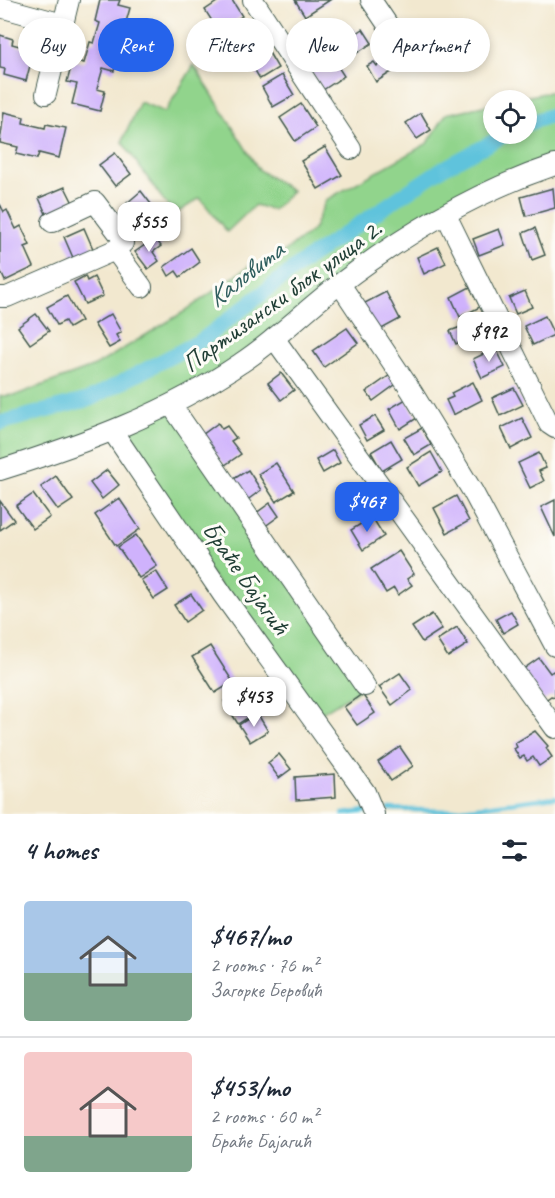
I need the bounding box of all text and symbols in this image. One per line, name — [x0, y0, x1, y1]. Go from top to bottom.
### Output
chip: Buy — [18, 18, 86, 72]
chip: Rent — [98, 18, 174, 72]
chip: Filters — [186, 18, 274, 72]
chip: New — [286, 18, 358, 72]
chip: Apartment — [370, 18, 490, 72]
map controls — [483, 90, 537, 144]
button: locate — [483, 90, 537, 144]
pin: $555 — [113, 202, 185, 253]
text: $555 — [131, 209, 167, 234]
street label: Партизански блок улица 2. — [176, 212, 389, 380]
water label: Каловита — [200, 232, 292, 315]
pin: $992 — [453, 312, 525, 363]
text: $992 — [471, 319, 507, 344]
pin: $467 — [331, 482, 403, 533]
text: $467 — [349, 489, 385, 514]
street label: Браће Бајагић — [195, 515, 298, 642]
pin: $453 — [218, 677, 290, 728]
text: $453 — [236, 684, 272, 709]
text: 4 homes — [24, 834, 97, 867]
icon: filters — [498, 834, 531, 867]
text: $467/mo — [210, 920, 291, 953]
icon: home — [72, 925, 144, 997]
text: 2 rooms · 76 m² — [210, 953, 318, 978]
text: Загорке Беровић — [210, 978, 321, 1003]
text: $453/mo — [210, 1071, 290, 1104]
icon: home — [72, 1076, 144, 1148]
text: 2 rooms · 60 m² — [210, 1104, 318, 1129]
text: Браће Бајагић — [210, 1129, 310, 1154]

